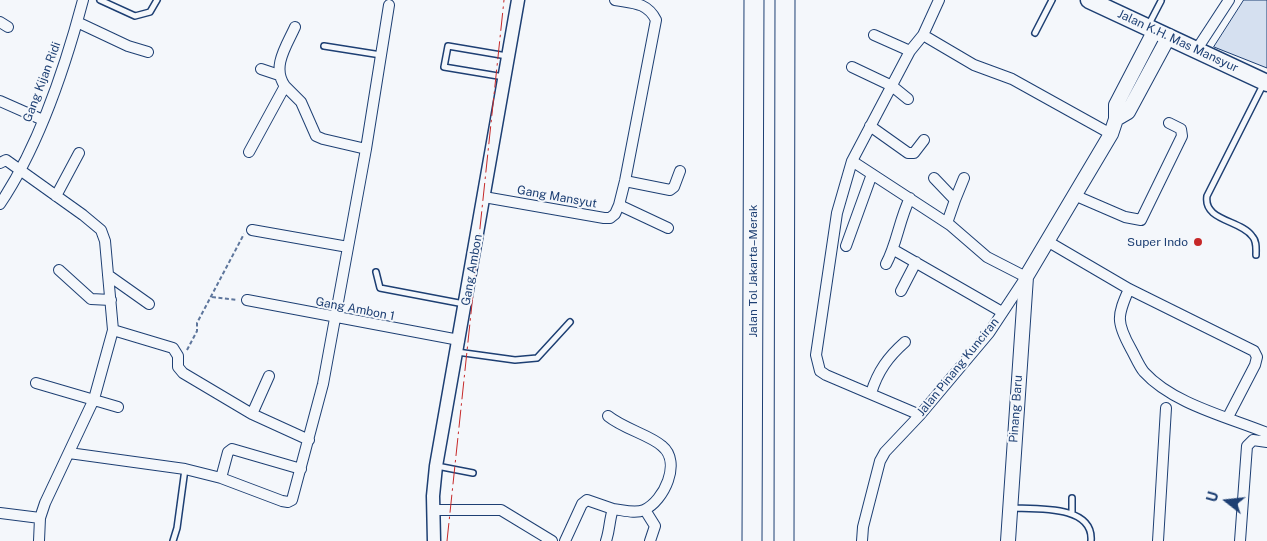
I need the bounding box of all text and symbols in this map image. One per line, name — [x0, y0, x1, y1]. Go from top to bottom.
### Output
street label: Jalan K.H. Mas Mansyur — [1115, 7, 1241, 75]
street label: Gang Kijan Ridi — [20, 40, 64, 124]
street label: Gang Mansyut — [516, 183, 598, 211]
street label: Jalan Tol Jakarta–Merak — [746, 204, 760, 338]
street label: Gang Ambon — [459, 233, 485, 307]
place label: Super Indo — [1127, 235, 1188, 249]
marker: Super Indo — [1192, 236, 1204, 248]
street label: Gang Ambon 1 — [314, 294, 396, 324]
street label: Jalan Pinang Kunciran — [914, 315, 1002, 419]
street label: Pinang Baru — [1006, 375, 1026, 443]
north arrow — [1202, 476, 1252, 526]
text: U — [1203, 490, 1222, 504]

